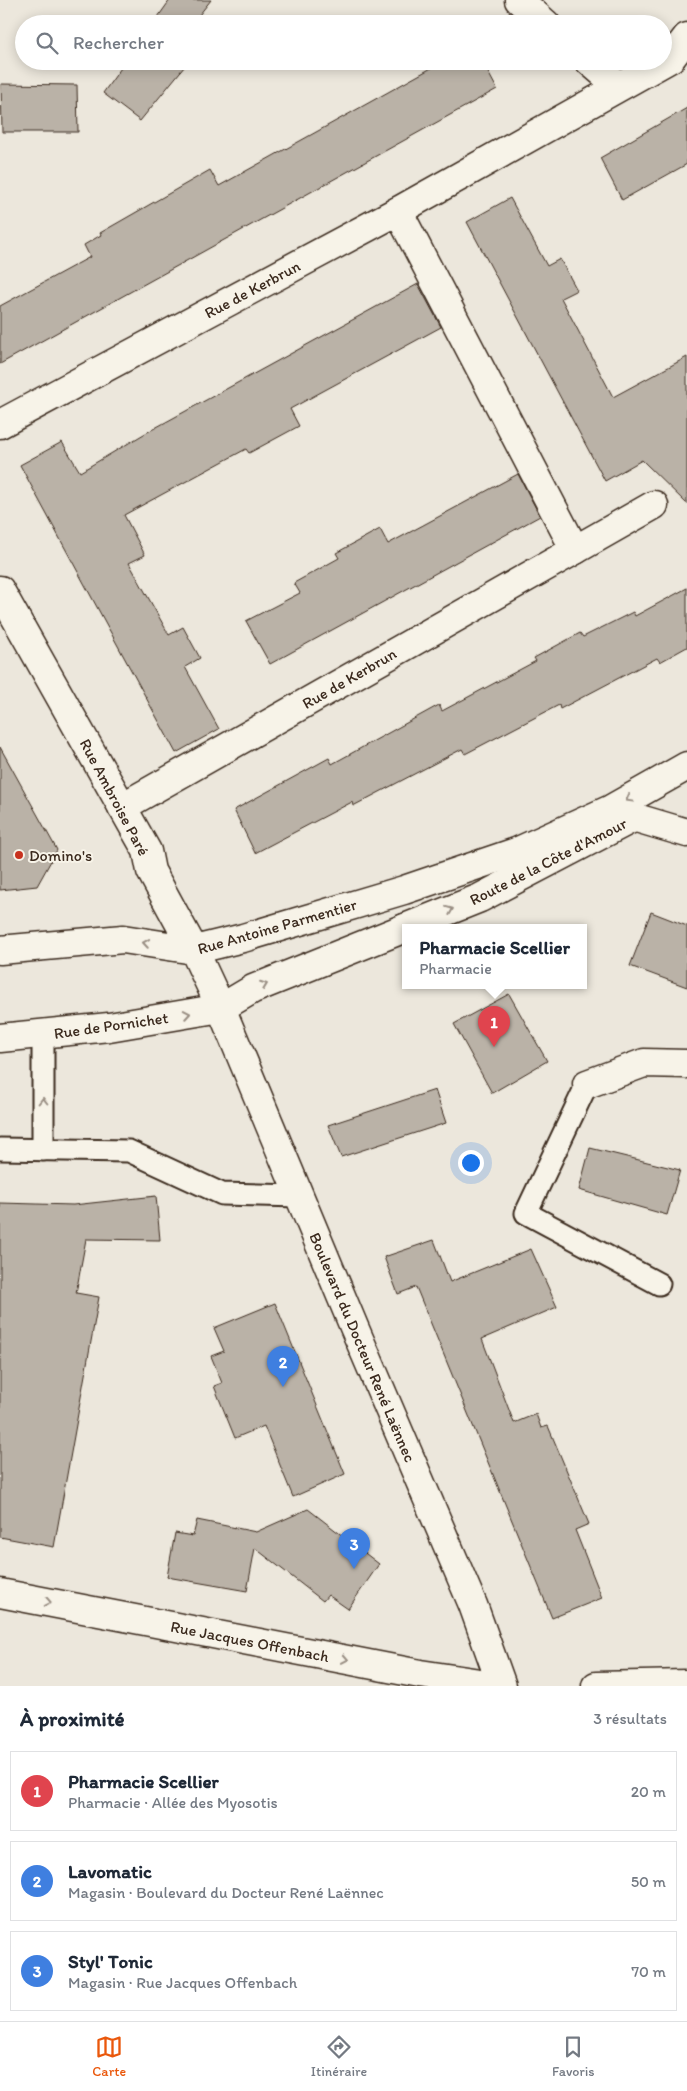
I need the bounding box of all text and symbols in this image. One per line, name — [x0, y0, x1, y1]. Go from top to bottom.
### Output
search box — [15, 15, 672, 70]
icon: search — [33, 29, 61, 57]
text: Rechercher — [73, 31, 164, 54]
street label: Rue de Kerbrun — [201, 256, 304, 323]
street label: Rue de Kerbrun — [299, 644, 400, 713]
street label: Rue Ambroise Paré — [76, 736, 153, 859]
one-way arrow — [626, 792, 635, 802]
street label: Route de la Côte d'Amour — [466, 813, 631, 909]
place label: Domino's — [29, 846, 92, 865]
marker: Domino's — [13, 849, 25, 861]
street label: Rue Antoine Parmentier — [195, 895, 359, 958]
one-way arrow — [446, 905, 454, 915]
popup — [402, 924, 587, 989]
text: Pharmacie Scellier — [419, 936, 570, 959]
one-way arrow — [142, 938, 150, 948]
text: Pharmacie — [419, 959, 492, 978]
one-way arrow — [259, 980, 268, 991]
pin: 1 — [478, 1006, 510, 1047]
street label: Rue de Pornichet — [53, 1008, 169, 1043]
one-way arrow — [183, 1009, 191, 1019]
one-way arrow — [38, 1097, 48, 1104]
your location — [458, 1150, 484, 1176]
street label: Boulevard du Docteur René Laënnec — [305, 1230, 420, 1465]
pin: 2 — [267, 1346, 299, 1387]
pin: 3 — [338, 1528, 370, 1569]
one-way arrow — [43, 1596, 52, 1607]
street label: Rue Jacques Offenbach — [169, 1617, 331, 1666]
one-way arrow — [340, 1654, 349, 1664]
text: À proximité — [20, 1706, 125, 1731]
text: 3 résultats — [593, 1709, 667, 1728]
text: Pharmacie Scellier — [68, 1770, 219, 1793]
text: 1 — [33, 1782, 41, 1801]
text: 20 m — [631, 1782, 666, 1801]
text: Pharmacie · Allée des Myosotis — [68, 1793, 278, 1812]
text: Lavomatic — [68, 1860, 152, 1883]
text: 2 — [33, 1872, 41, 1891]
text: 50 m — [631, 1872, 666, 1891]
text: Magasin · Boulevard du Docteur René Laënnec — [68, 1883, 384, 1902]
text: Styl' Tonic — [68, 1950, 153, 1973]
text: 3 — [33, 1962, 41, 1981]
text: 70 m — [631, 1962, 666, 1981]
text: Magasin · Rue Jacques Offenbach — [68, 1973, 297, 1992]
tab: Carte — [92, 2033, 126, 2080]
tab: Itinéraire — [311, 2033, 367, 2080]
tab: Favoris — [552, 2033, 595, 2080]

